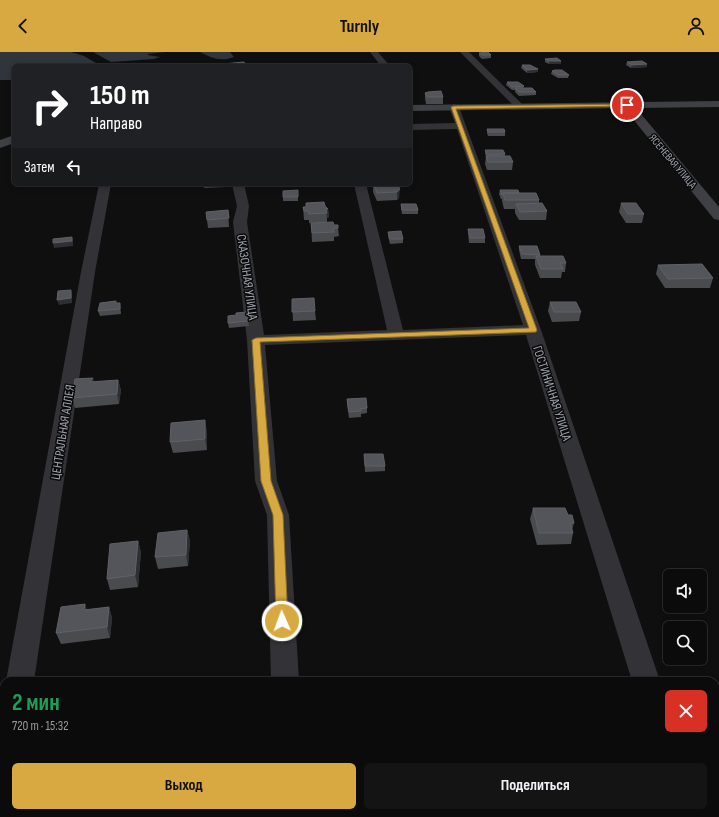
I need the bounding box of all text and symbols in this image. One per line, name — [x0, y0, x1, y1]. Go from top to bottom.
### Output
icon: back — [12, 15, 34, 37]
icon: person — [685, 15, 707, 37]
text: Turnly — [340, 16, 379, 37]
text: 150 m — [90, 79, 150, 112]
icon: right — [24, 80, 76, 132]
pin — [610, 88, 644, 122]
icon: arrive — [616, 94, 638, 116]
text: Направо — [90, 113, 142, 134]
street label: ЯСЕНЕВАЯ УЛИЦА — [646, 131, 699, 191]
icon: left — [63, 156, 85, 178]
text: Затем — [24, 158, 55, 177]
street label: СКАЗОЧНАЯ УЛИЦА — [233, 233, 261, 321]
street label: ГОСТИНИЧНАЯ УЛИЦА — [529, 344, 575, 443]
street label: ЦЕНТРАЛЬНАЯ АЛЛЕЯ — [48, 383, 78, 481]
map controls — [663, 569, 707, 665]
button: sound — [663, 569, 707, 613]
position arrow — [261, 600, 303, 642]
button: search — [663, 621, 707, 665]
text: 2 мин — [12, 688, 60, 717]
button: close — [665, 690, 707, 732]
text: 720 m · 15:32 — [12, 718, 69, 734]
button: Выход — [12, 763, 356, 809]
button: Поделиться — [364, 763, 707, 809]

